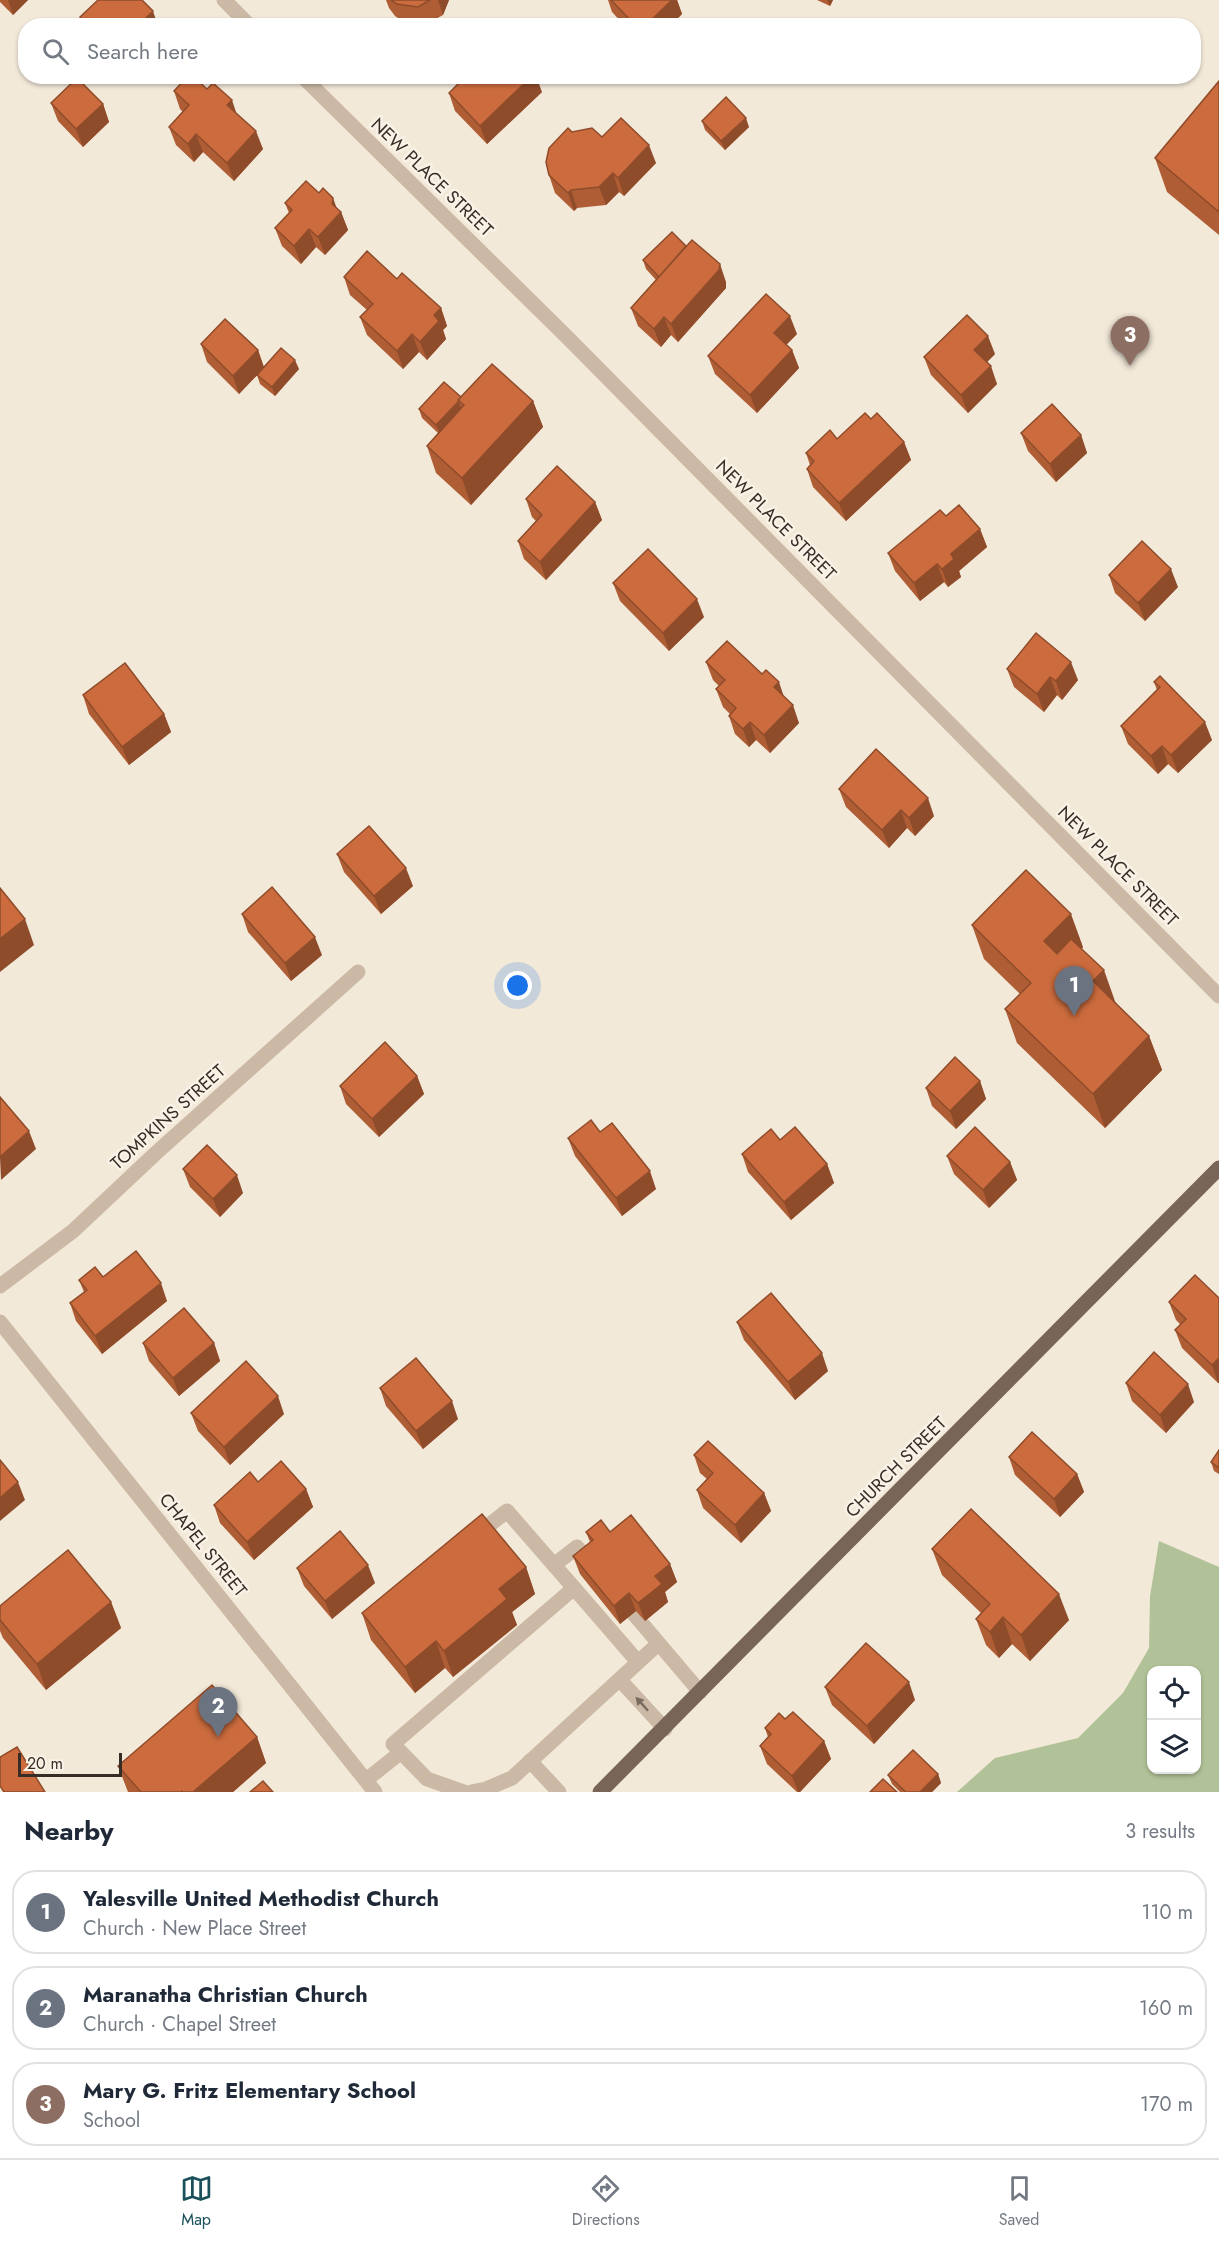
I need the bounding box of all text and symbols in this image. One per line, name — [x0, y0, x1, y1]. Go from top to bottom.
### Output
search box — [18, 18, 1201, 84]
icon: search — [39, 35, 72, 68]
text: Search here — [87, 35, 198, 67]
street label: NEW PLACE STREET — [365, 112, 499, 243]
pin: 3 — [1110, 316, 1150, 366]
street label: NEW PLACE STREET — [710, 454, 843, 587]
street label: NEW PLACE STREET — [1052, 800, 1185, 933]
pin: 1 — [1054, 966, 1094, 1016]
your location — [503, 971, 532, 1000]
street label: TOMPKINS STREET — [105, 1058, 232, 1176]
street label: CHURCH STREET — [840, 1410, 953, 1523]
street label: CHAPEL STREET — [153, 1488, 253, 1603]
map controls — [1147, 1666, 1201, 1774]
button: locate — [1147, 1666, 1201, 1720]
pin: 2 — [198, 1688, 238, 1737]
one-way arrow — [636, 1697, 649, 1712]
button: layers — [1147, 1720, 1201, 1774]
scale bar — [18, 1750, 122, 1778]
text: 20 m — [27, 1752, 63, 1775]
text: Nearby — [24, 1812, 113, 1850]
text: 3 results — [1125, 1817, 1195, 1846]
text: Yalesville United Methodist Church — [83, 1882, 439, 1914]
text: 1 — [40, 1898, 51, 1927]
text: 110 m — [1141, 1898, 1193, 1927]
text: Church · New Place Street — [83, 1914, 306, 1943]
text: Maranatha Christian Church — [83, 1978, 368, 2010]
text: 2 — [39, 1994, 52, 2023]
text: 160 m — [1139, 1994, 1193, 2023]
text: Church · Chapel Street — [83, 2010, 276, 2039]
text: Mary G. Fritz Elementary School — [83, 2074, 416, 2106]
text: 3 — [39, 2090, 52, 2119]
text: 170 m — [1140, 2090, 1193, 2119]
text: School — [83, 2106, 140, 2135]
tab: Map — [180, 2172, 213, 2231]
tab: Directions — [572, 2172, 640, 2231]
tab: Saved — [999, 2172, 1039, 2231]

